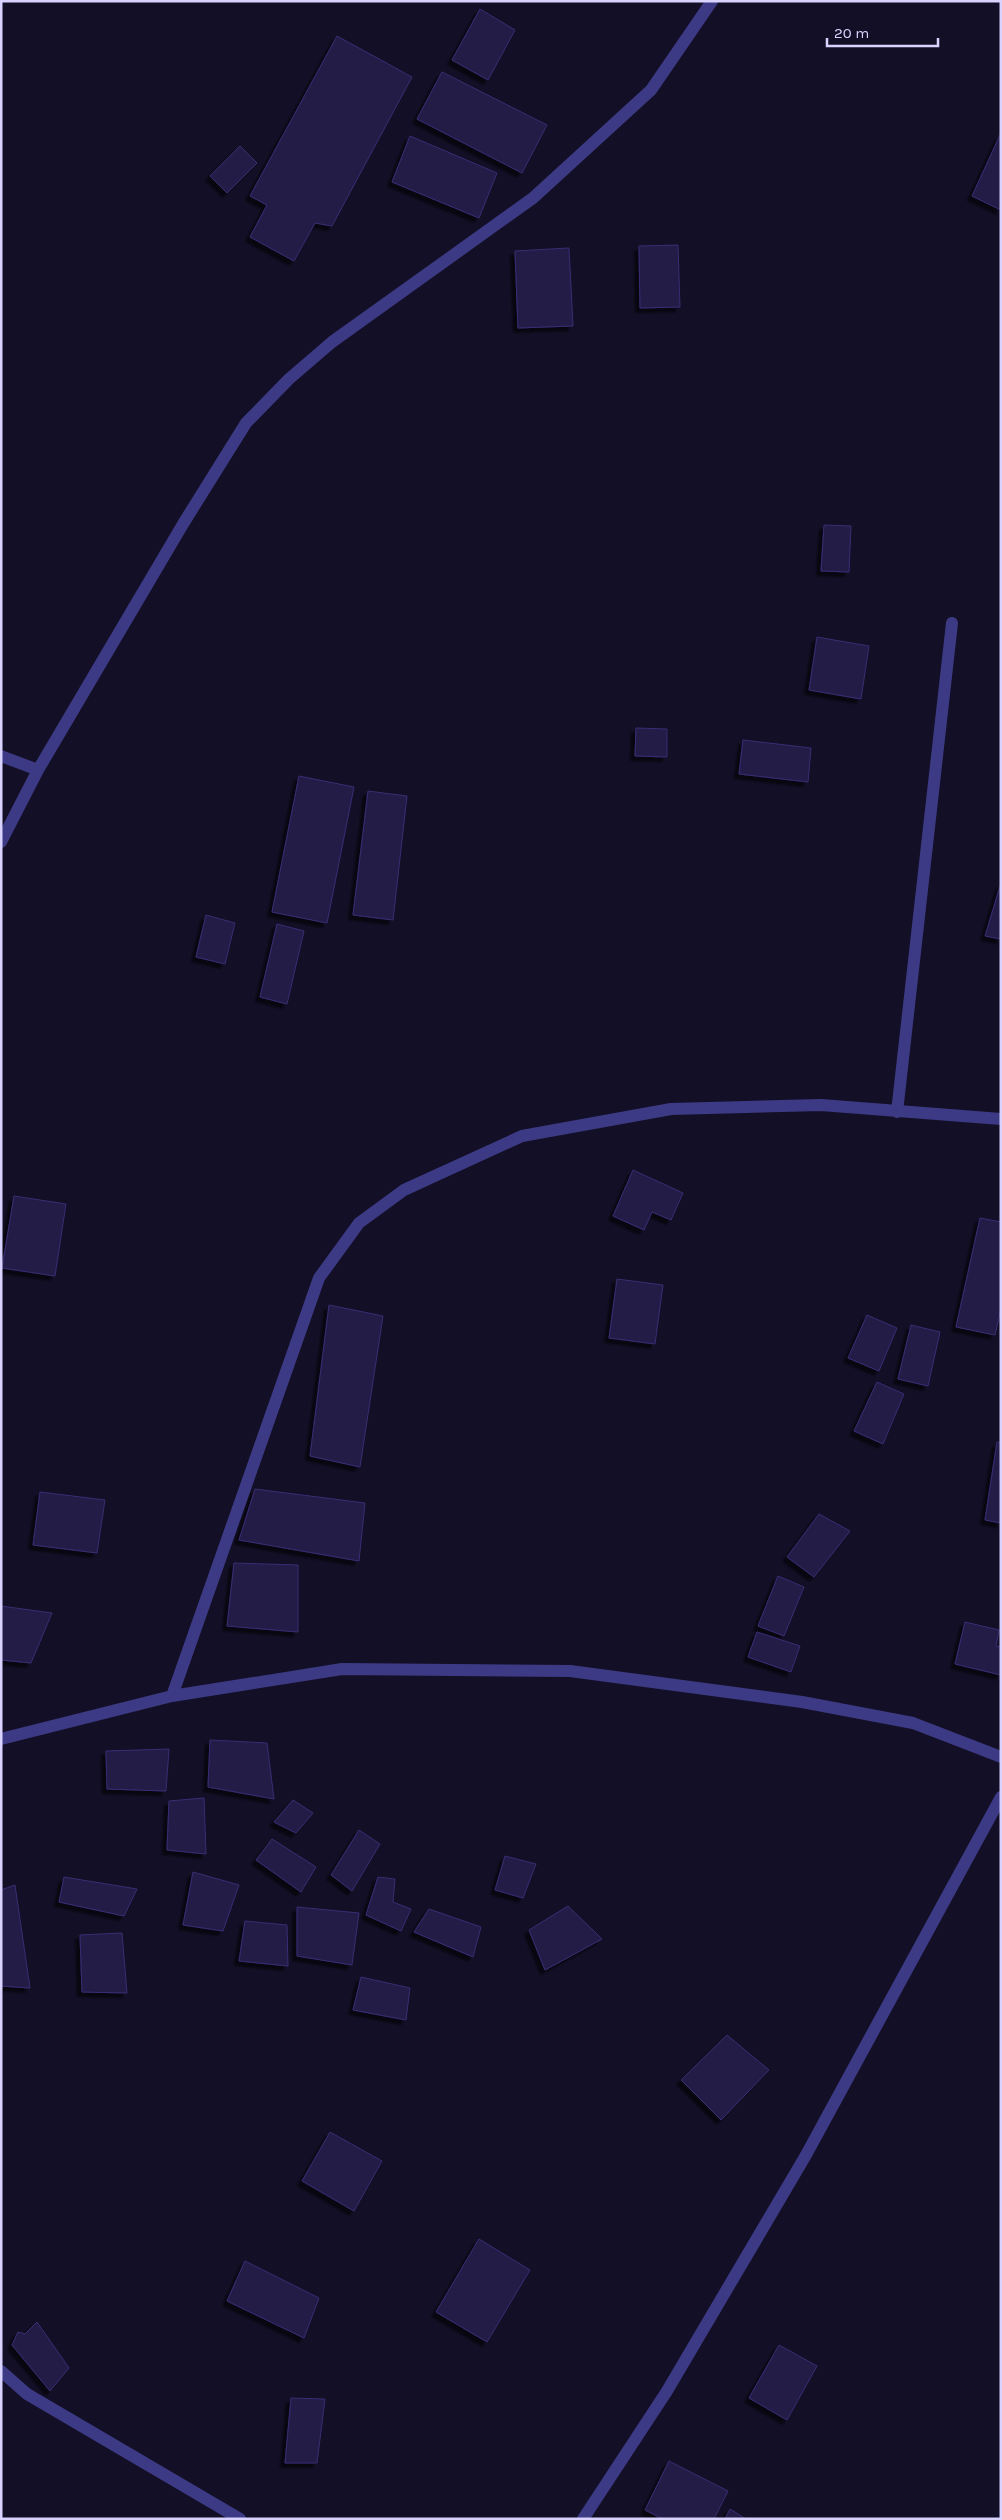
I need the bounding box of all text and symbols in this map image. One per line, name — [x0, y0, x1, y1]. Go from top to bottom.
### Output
scale bar — [827, 15, 938, 47]
text: 20 m — [834, 24, 869, 42]

